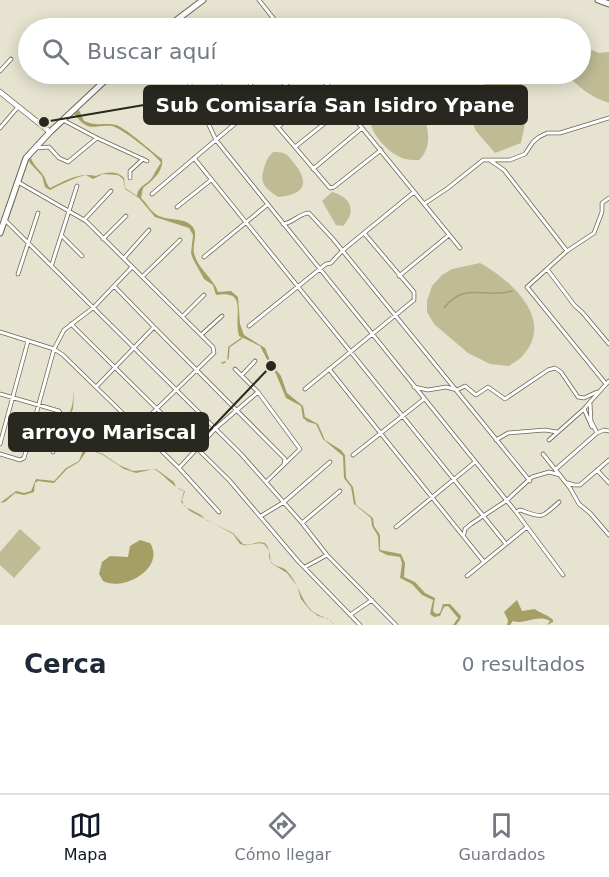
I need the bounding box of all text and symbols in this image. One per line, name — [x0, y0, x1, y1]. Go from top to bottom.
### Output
search box — [18, 18, 591, 84]
icon: search — [39, 35, 72, 68]
text: Buscar aquí — [87, 39, 217, 64]
callout: Sub Comisaría San Isidro Ypane — [144, 86, 527, 124]
text: Sub Comisaría San Isidro Ypane — [156, 93, 514, 117]
callout: arroyo Mariscal — [9, 413, 208, 451]
text: arroyo Mariscal — [22, 420, 196, 444]
text: Cerca — [24, 649, 107, 679]
text: 0 resultados — [462, 652, 585, 676]
tab: Mapa — [64, 809, 107, 864]
tab: Cómo llegar — [234, 809, 331, 864]
tab: Guardados — [458, 809, 545, 864]

